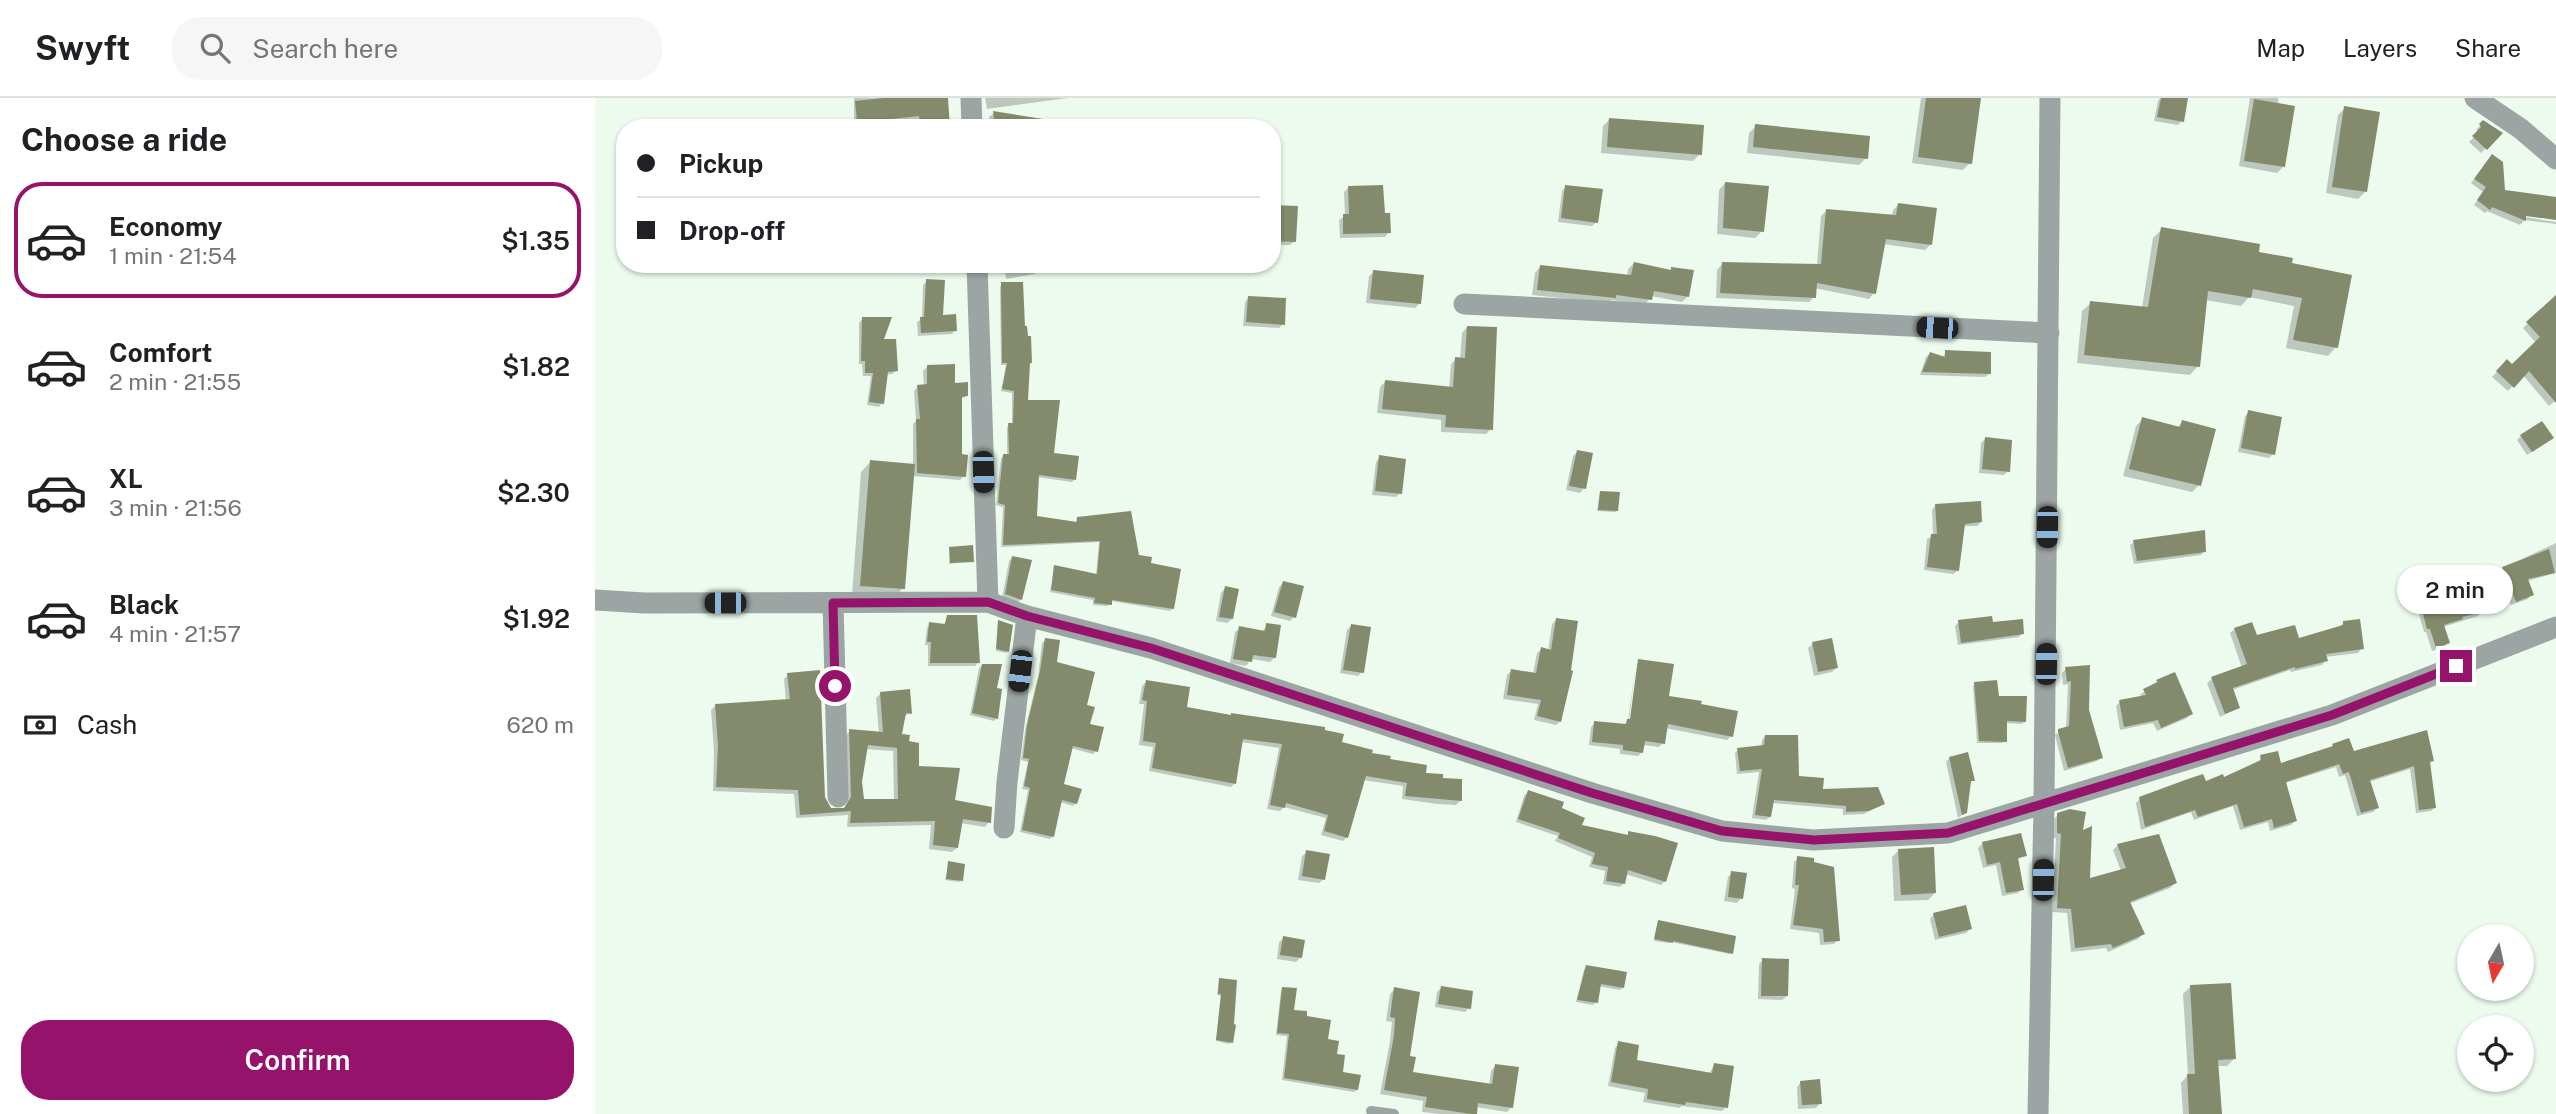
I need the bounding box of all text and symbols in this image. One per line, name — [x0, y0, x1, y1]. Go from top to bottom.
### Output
search box — [172, 17, 662, 80]
text: Swyft — [35, 29, 130, 67]
icon: search — [196, 29, 234, 67]
text: Search here — [252, 33, 398, 64]
text: Map — [2256, 34, 2305, 62]
text: Layers — [2343, 34, 2417, 62]
text: Share — [2455, 34, 2521, 62]
text: Choose a ride — [21, 121, 227, 158]
text: Pickup — [679, 148, 763, 179]
icon: car — [25, 209, 88, 272]
text: Economy — [109, 211, 222, 242]
text: Drop-off — [679, 215, 785, 246]
text: $1.35 — [501, 225, 570, 256]
text: 1 min · 21:54 — [109, 242, 237, 269]
car — [1916, 316, 1959, 340]
icon: car — [25, 335, 88, 398]
text: Comfort — [109, 337, 212, 368]
text: $1.82 — [502, 351, 570, 382]
text: 2 min · 21:55 — [109, 368, 241, 395]
car — [972, 451, 995, 493]
icon: car — [25, 461, 88, 524]
text: XL — [109, 463, 143, 494]
text: $2.30 — [497, 477, 570, 508]
text: 3 min · 21:56 — [109, 494, 242, 521]
car — [2037, 506, 2058, 548]
callout: 2 min — [2398, 564, 2514, 614]
text: 2 min — [2425, 576, 2485, 603]
icon: car — [25, 587, 88, 650]
text: Black — [109, 589, 179, 620]
car — [705, 593, 747, 614]
text: $1.92 — [502, 603, 570, 634]
text: 4 min · 21:57 — [109, 620, 241, 647]
car — [2036, 643, 2057, 685]
car — [1008, 649, 1033, 693]
route end — [2440, 650, 2472, 682]
route start — [819, 670, 851, 702]
icon: cash — [21, 706, 59, 744]
text: Cash — [77, 709, 137, 740]
text: 620 m — [506, 711, 574, 738]
car — [2033, 859, 2054, 901]
north arrow — [2457, 924, 2534, 1001]
map controls — [2457, 924, 2534, 1092]
button: locate — [2457, 1015, 2534, 1092]
button: Confirm — [21, 1020, 574, 1100]

